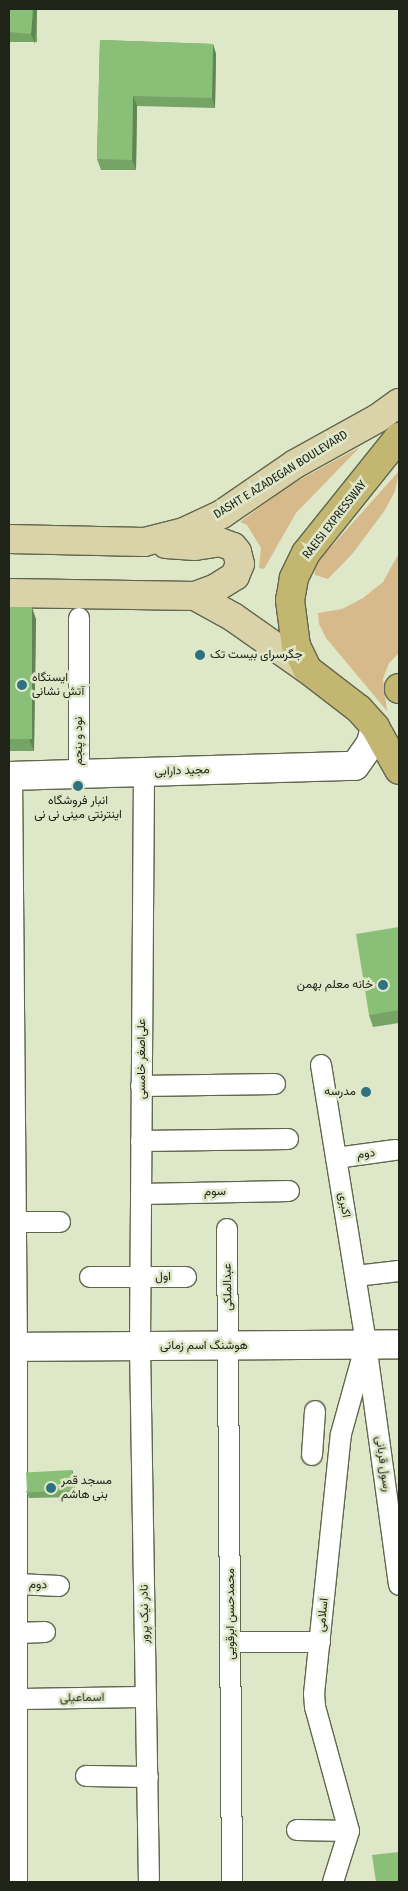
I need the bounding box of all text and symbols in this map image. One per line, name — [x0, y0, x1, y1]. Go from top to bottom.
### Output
street label: DASHT E AZADEGAN BOULEVARD — [211, 428, 351, 522]
street label: RAEISI EXPRESSWAY — [300, 478, 370, 562]
place label: جگرسرای بیست تک — [210, 648, 302, 662]
marker: جگرسرای بیست تک — [194, 649, 206, 661]
place label: ایستگاه آتش نشانی — [32, 671, 84, 699]
marker: ایستگاه آتش نشانی — [16, 679, 28, 691]
street label: نود و پنجم — [72, 716, 86, 766]
street label: مجید دارابی — [154, 763, 210, 779]
marker: انبار فروشگاه اینترنتی مینی نی نی — [72, 780, 84, 792]
place label: انبار فروشگاه اینترنتی مینی نی نی — [34, 794, 122, 822]
place label: خانه معلم بهمن — [297, 978, 373, 992]
marker: خانه معلم بهمن — [377, 979, 389, 991]
street label: علی‌اصغر خامسی — [135, 1019, 149, 1099]
place label: مدرسه — [324, 1085, 356, 1099]
marker: مدرسه — [360, 1086, 372, 1098]
street label: دوم — [356, 1146, 376, 1162]
street label: سوم — [204, 1185, 226, 1199]
street label: اکبری — [335, 1191, 353, 1219]
street label: عبدالملکی — [220, 1263, 236, 1311]
street label: اول — [155, 1270, 171, 1284]
street label: هوشنگ اسم زمانی — [160, 1339, 248, 1353]
street label: رسول قربانی — [372, 1435, 394, 1493]
place label: مسجد قمر بنی هاشم — [61, 1474, 112, 1502]
marker: مسجد قمر بنی هاشم — [45, 1482, 57, 1494]
street label: محمدحسن ابرقویی — [224, 1568, 238, 1660]
street label: دوم — [29, 1577, 47, 1593]
street label: نادر نیک پرور — [137, 1584, 153, 1644]
street label: اسلامی — [314, 1597, 332, 1633]
street label: اسماعیلی — [60, 1690, 104, 1706]

